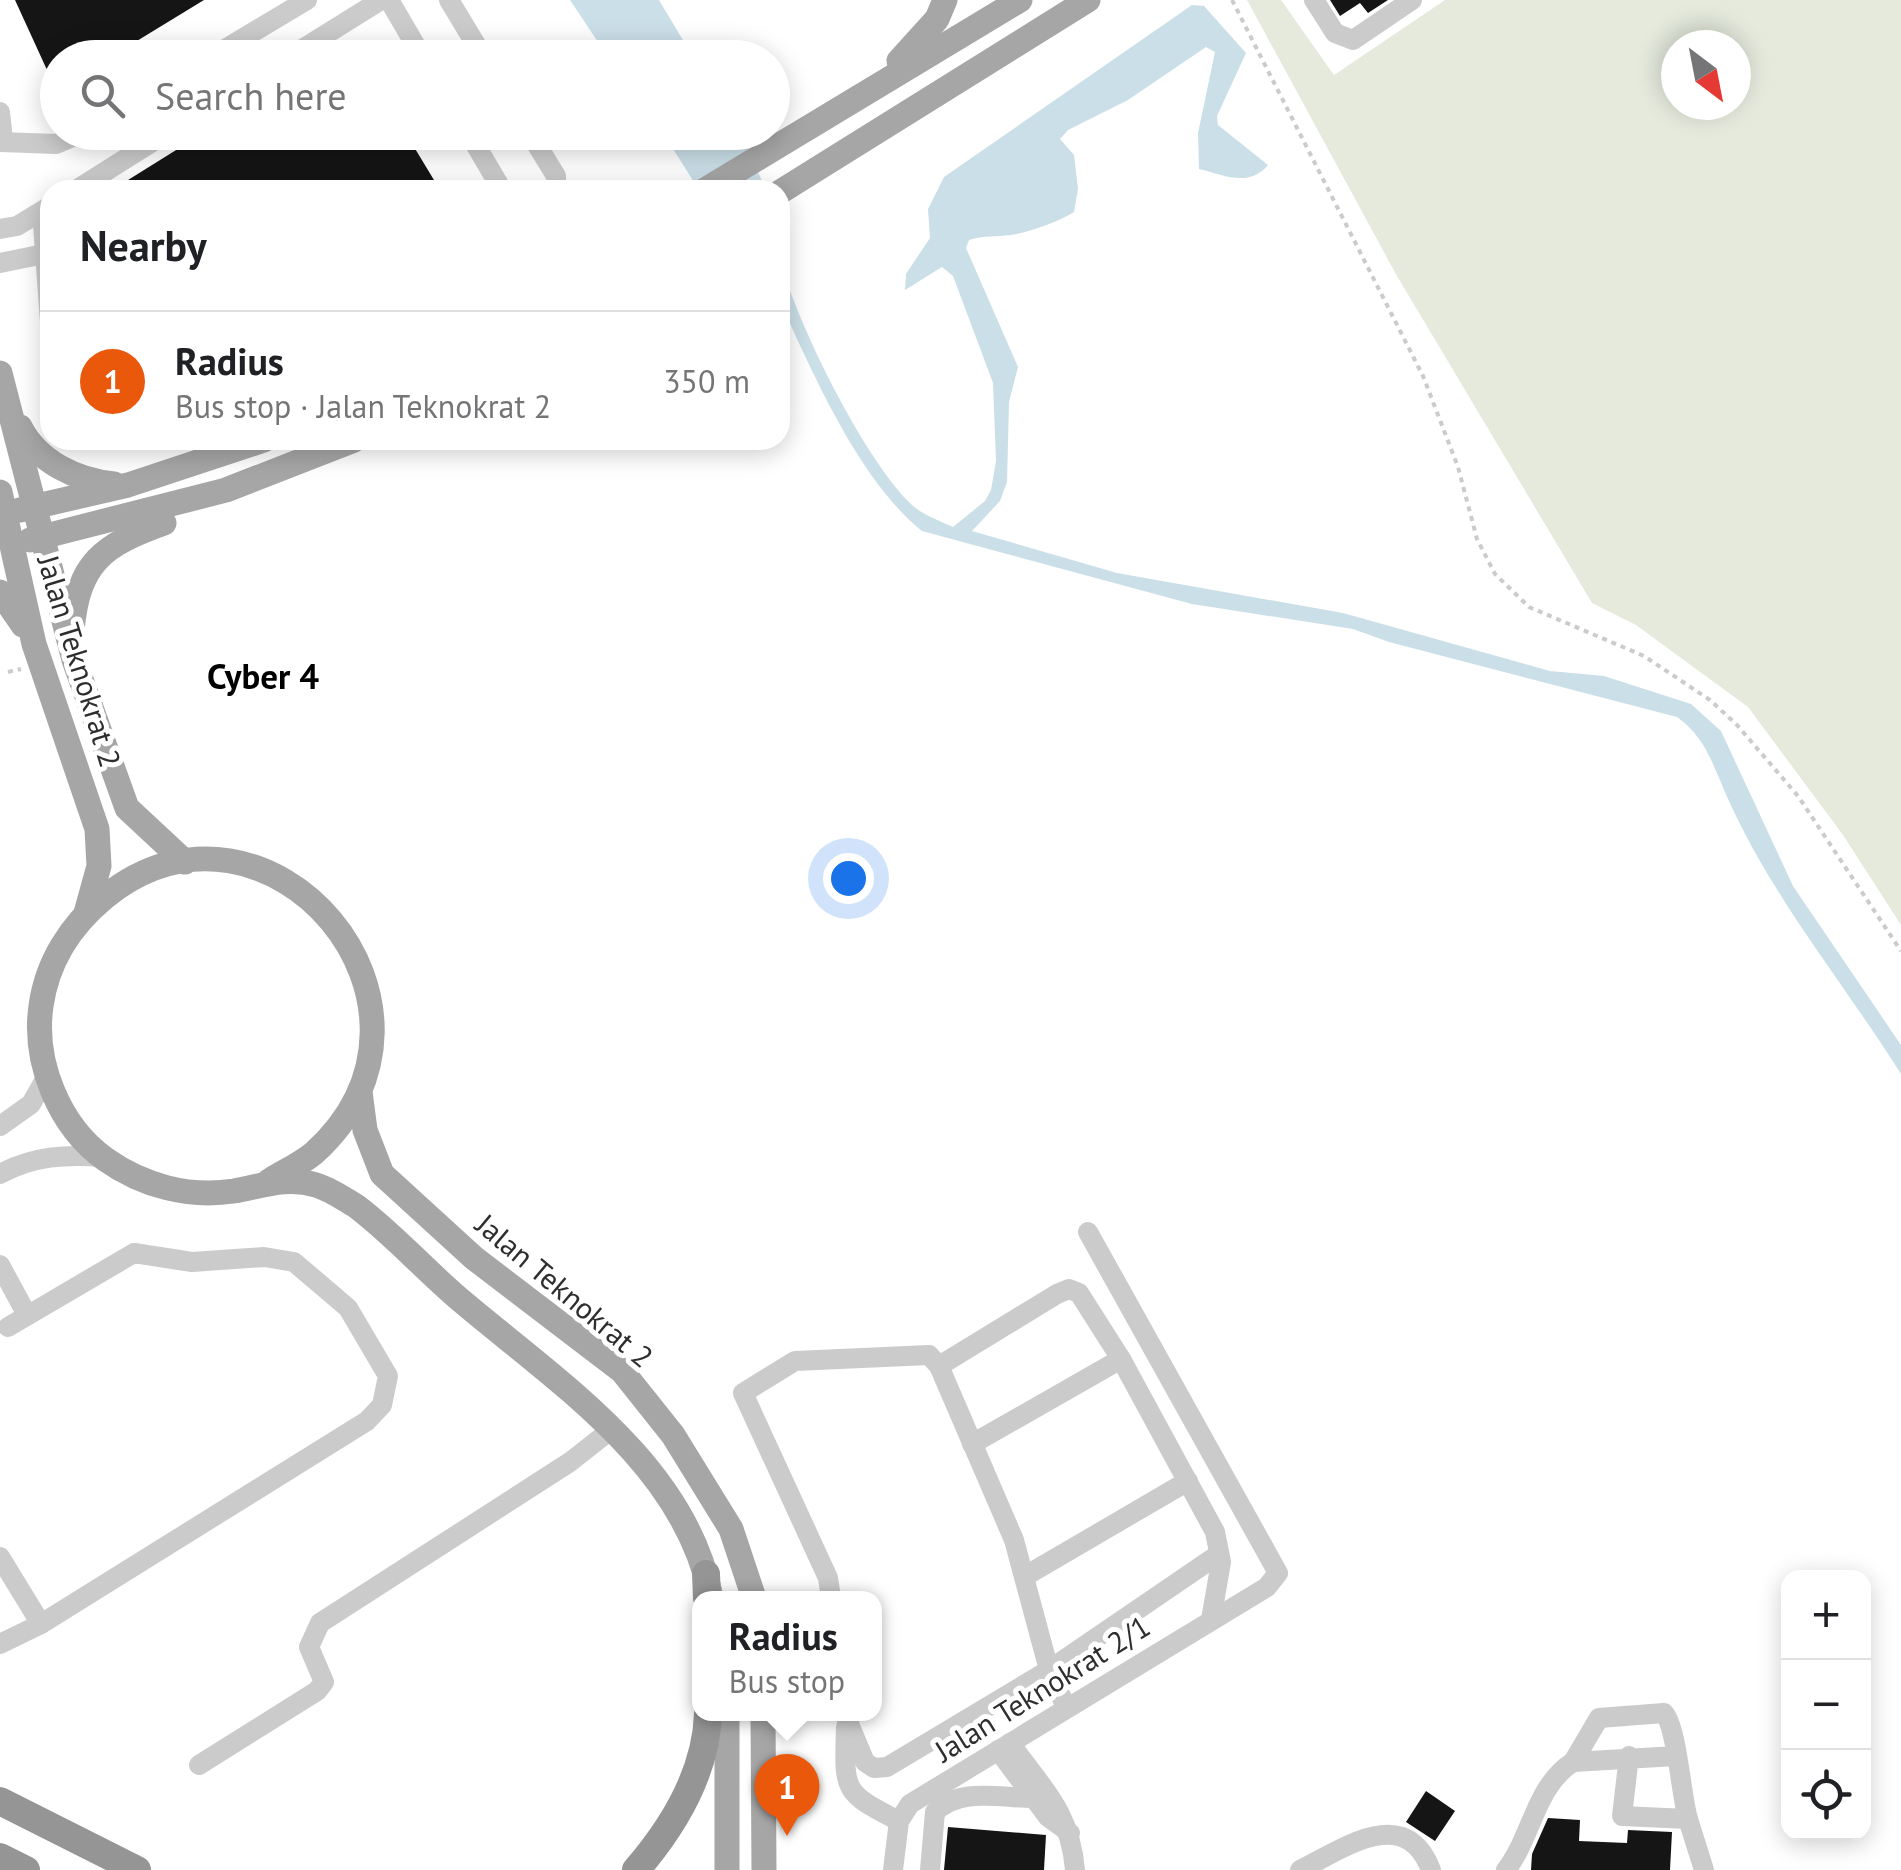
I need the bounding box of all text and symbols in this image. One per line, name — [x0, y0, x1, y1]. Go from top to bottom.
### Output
north arrow — [1661, 30, 1751, 120]
search box — [40, 40, 790, 150]
icon: search — [75, 68, 130, 123]
text: Search here — [155, 71, 347, 120]
text: Nearby — [80, 218, 207, 273]
text: Radius — [175, 336, 284, 385]
text: 1 — [103, 360, 122, 402]
text: 350 m — [663, 360, 750, 402]
text: Bus stop · Jalan Teknokrat 2 — [175, 385, 551, 427]
street label: Jalan Teknokrat 2 — [29, 548, 131, 772]
district label: Cyber 4 — [207, 653, 319, 699]
your location — [823, 853, 874, 904]
street label: Jalan Teknokrat 2 — [467, 1203, 662, 1376]
map controls — [1781, 1570, 1871, 1840]
button: + — [1781, 1570, 1871, 1660]
popup — [692, 1591, 882, 1721]
street label: Jalan Teknokrat 2/1 — [925, 1606, 1157, 1771]
text: Radius — [729, 1611, 838, 1660]
text: Bus stop — [729, 1660, 845, 1702]
button: − — [1781, 1660, 1871, 1750]
button: locate — [1781, 1750, 1871, 1840]
pin: 1 — [754, 1754, 820, 1836]

